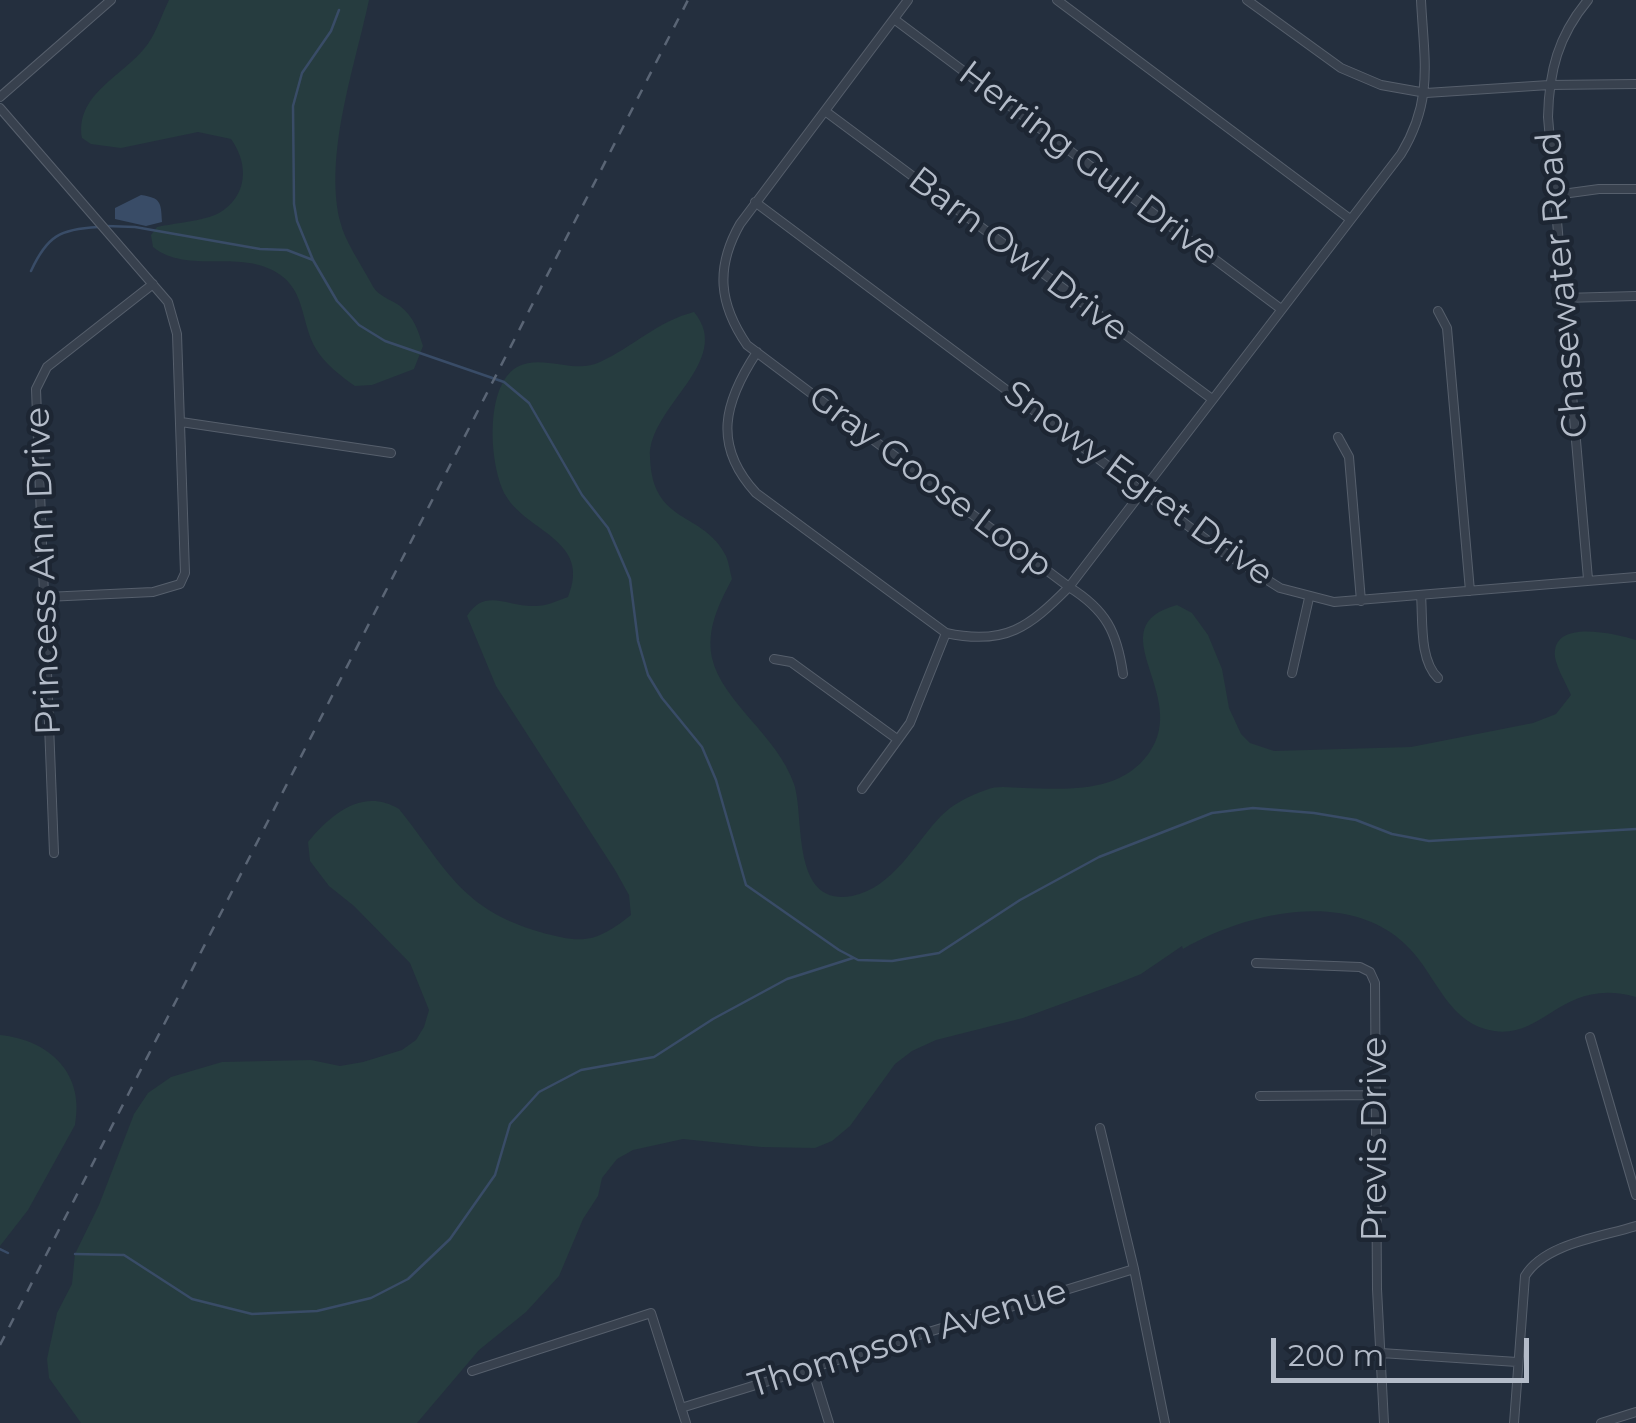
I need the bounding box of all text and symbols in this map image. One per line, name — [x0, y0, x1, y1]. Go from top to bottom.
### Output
street label: Herring Gull Drive — [950, 53, 1226, 275]
street label: Chasewater Road — [1529, 130, 1597, 440]
street label: Barn Owl Drive — [900, 159, 1136, 351]
street label: Snowy Egret Drive — [995, 372, 1281, 596]
street label: Gray Goose Loop — [800, 377, 1060, 587]
street label: Princess Ann Drive — [17, 406, 71, 736]
street label: Previs Drive — [1355, 1036, 1397, 1242]
street label: Thompson Avenue — [744, 1271, 1072, 1407]
scale bar — [1276, 1318, 1534, 1380]
text: 200 m — [1288, 1337, 1384, 1374]

